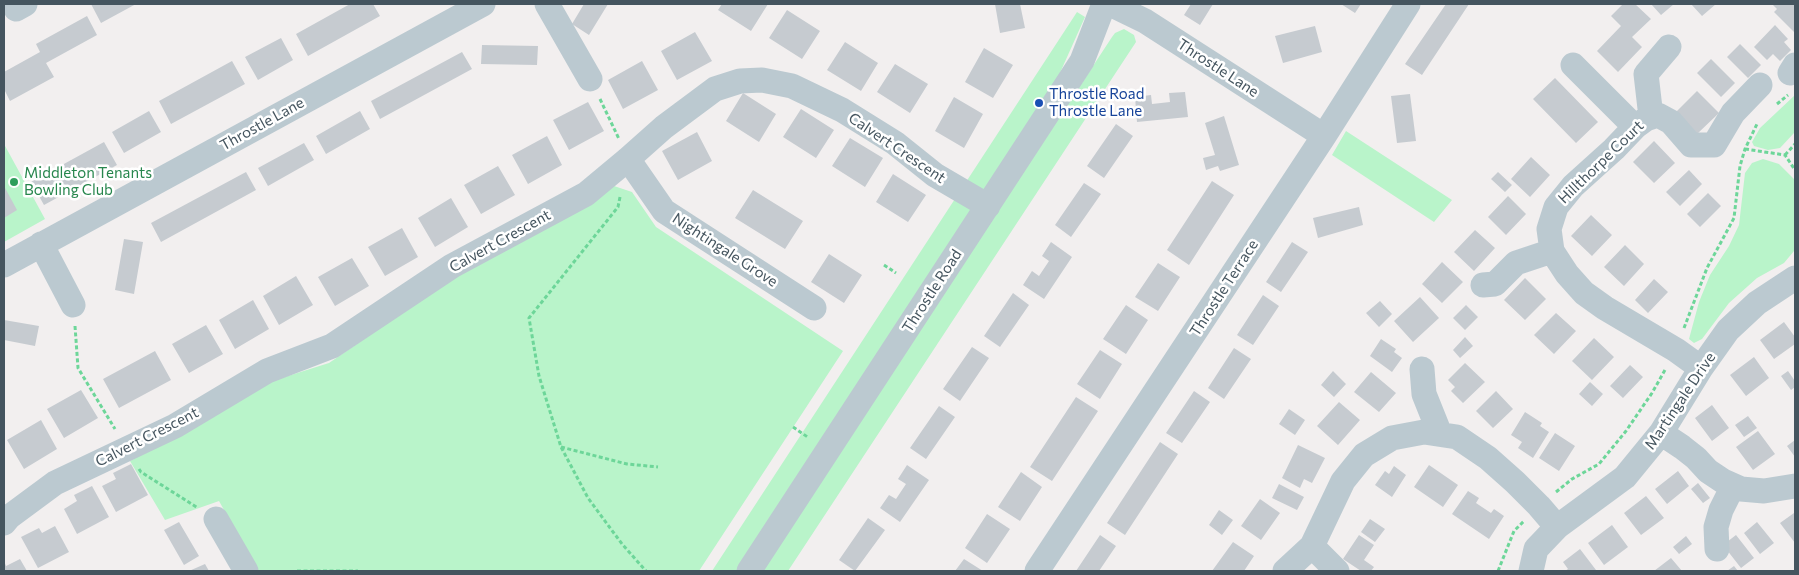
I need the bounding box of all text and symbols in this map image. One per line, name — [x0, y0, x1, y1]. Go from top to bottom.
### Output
street label: Throstle Lane — [1174, 35, 1262, 101]
place label: Throstle Road Throstle Lane — [1049, 85, 1144, 120]
street label: Throstle Lane — [217, 94, 307, 154]
marker: Throstle Road Throstle Lane — [1033, 97, 1045, 109]
street label: Calvert Crescent — [845, 109, 949, 187]
street label: Hillthorpe Court — [1555, 117, 1647, 207]
place label: Middleton Tenants Bowling Club — [24, 164, 152, 199]
marker: Middleton Tenants Bowling Club — [8, 176, 20, 188]
street label: Calvert Crescent — [446, 206, 554, 276]
street label: Nightingale Grove — [669, 209, 781, 291]
street label: Throstle Terrace — [1186, 236, 1262, 340]
street label: Throstle Road — [898, 246, 966, 336]
street label: Martingale Drive — [1641, 349, 1719, 453]
street label: Calvert Crescent — [93, 403, 201, 471]

